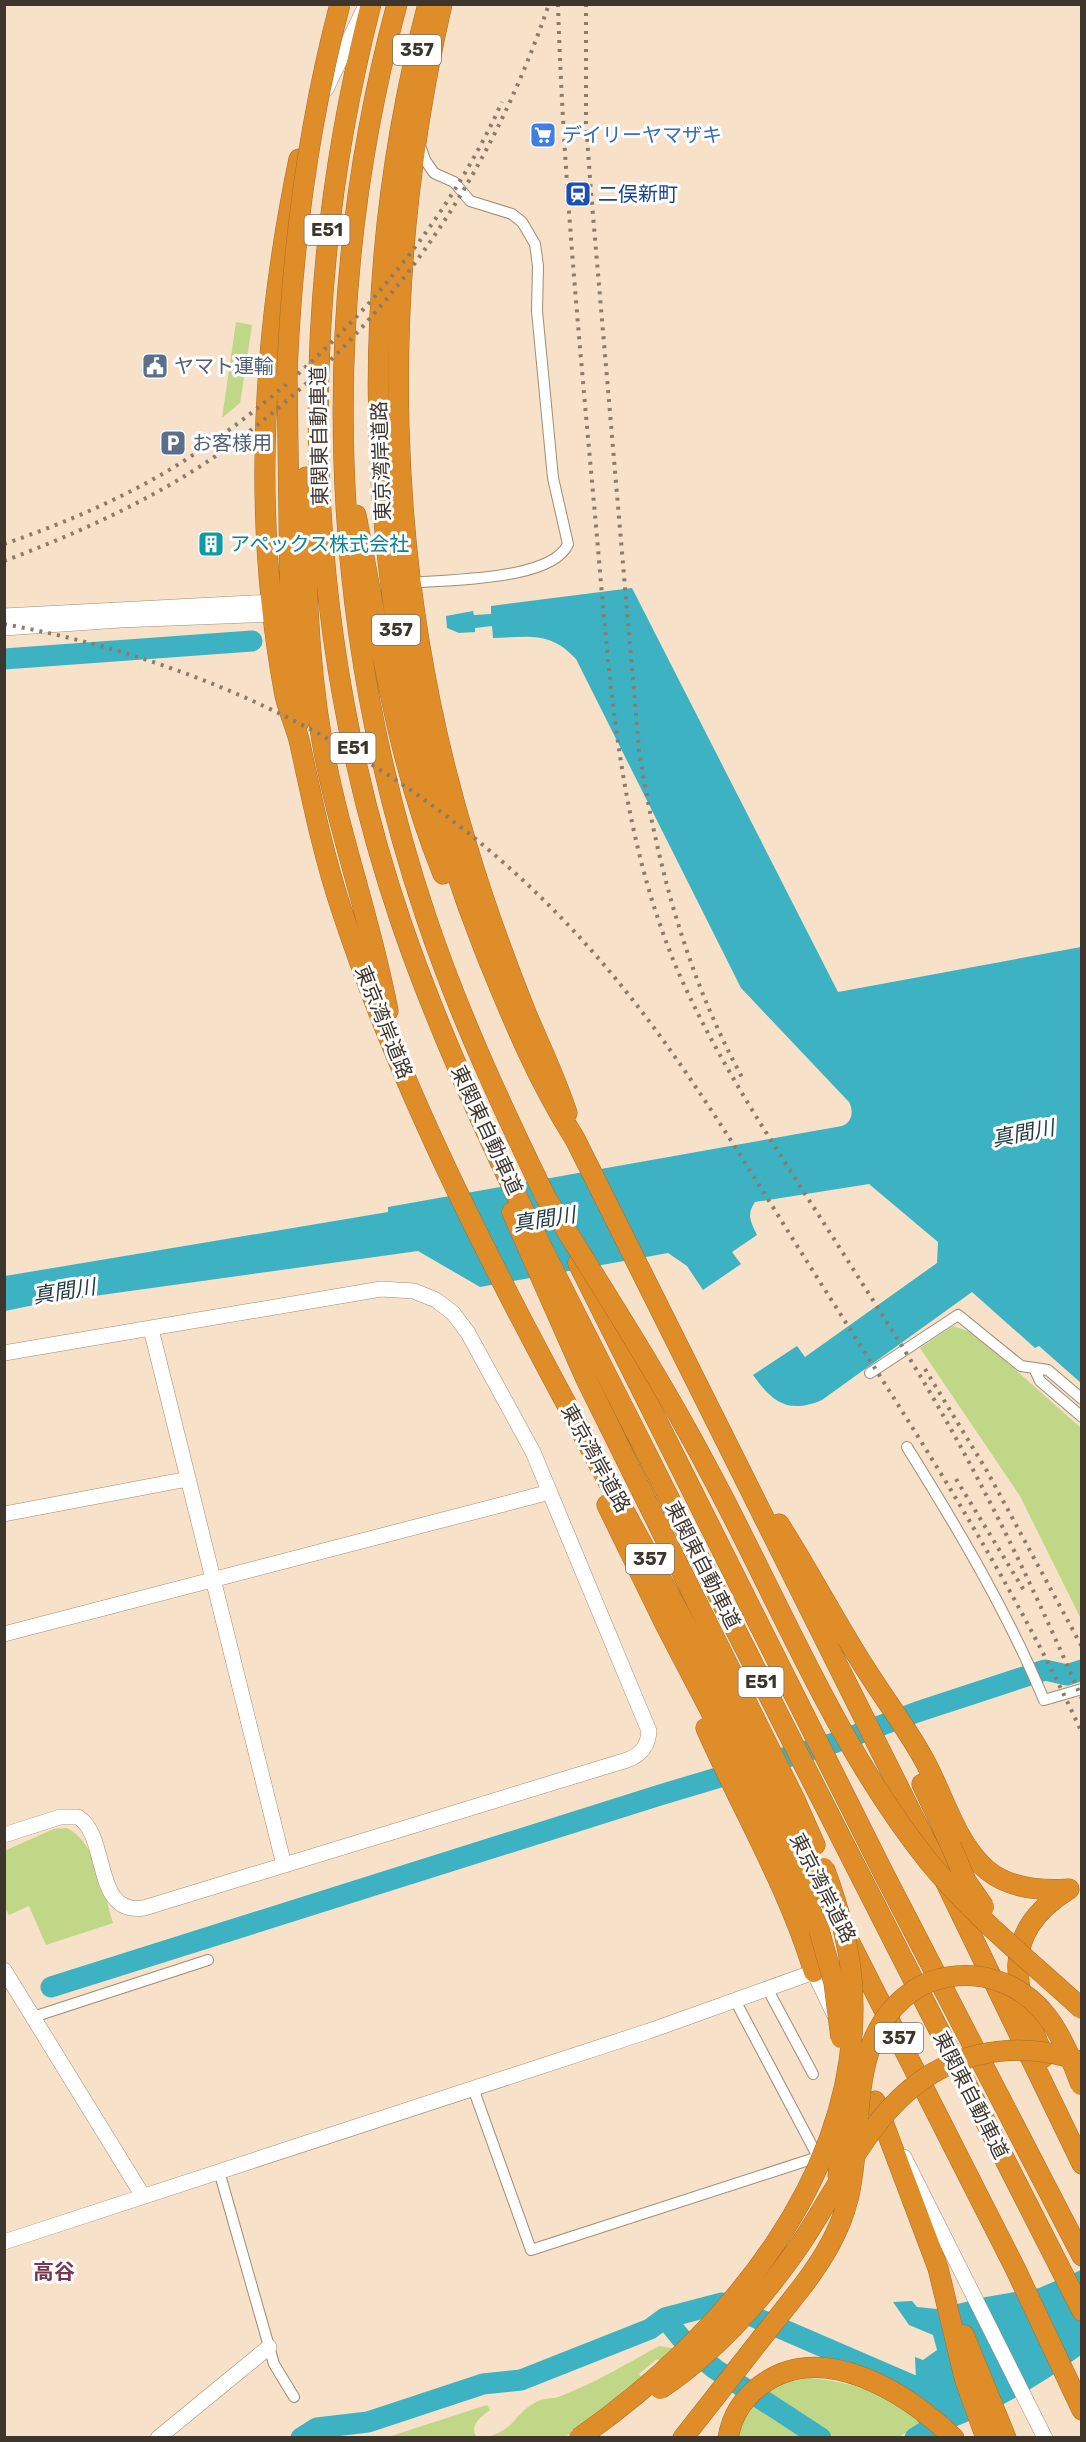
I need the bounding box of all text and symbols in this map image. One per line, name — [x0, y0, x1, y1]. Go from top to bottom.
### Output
road number: 357 — [393, 35, 441, 65]
supermarket icon: デイリーヤマザキ — [528, 120, 558, 150]
place label: デイリーヤマザキ — [562, 123, 722, 147]
station icon: 二俣新町 — [563, 179, 593, 209]
place label: 二俣新町 — [598, 182, 678, 206]
road number: E51 — [304, 215, 350, 245]
public building icon: ヤマト運輸 — [140, 351, 170, 381]
place label: ヤマト運輸 — [174, 354, 274, 378]
street label: 東関東自動車道 — [306, 366, 332, 506]
street label: 東京湾岸道路 — [367, 401, 395, 521]
parking icon: お客様用 — [158, 428, 188, 458]
place label: お客様用 — [192, 431, 272, 455]
building icon: アペックス株式会社 — [196, 529, 226, 559]
place label: アペックス株式会社 — [230, 532, 409, 556]
road number: 357 — [372, 615, 420, 645]
road number: E51 — [330, 733, 376, 763]
street label: 東京湾岸道路 — [350, 962, 418, 1082]
street label: 東関東自動車道 — [447, 1061, 527, 1199]
water label: 真間川 — [990, 1114, 1058, 1151]
water label: 真間川 — [511, 1201, 579, 1236]
water label: 真間川 — [31, 1273, 99, 1308]
street label: 東京湾岸道路 — [556, 1400, 636, 1516]
street label: 東関東自動車道 — [661, 1497, 745, 1633]
road number: 357 — [626, 1544, 674, 1574]
road number: E51 — [738, 1667, 783, 1697]
street label: 東京湾岸道路 — [785, 1829, 861, 1947]
road number: 357 — [875, 2023, 923, 2053]
street label: 東関東自動車道 — [929, 2027, 1013, 2163]
district label: 高谷 — [33, 2259, 75, 2284]

